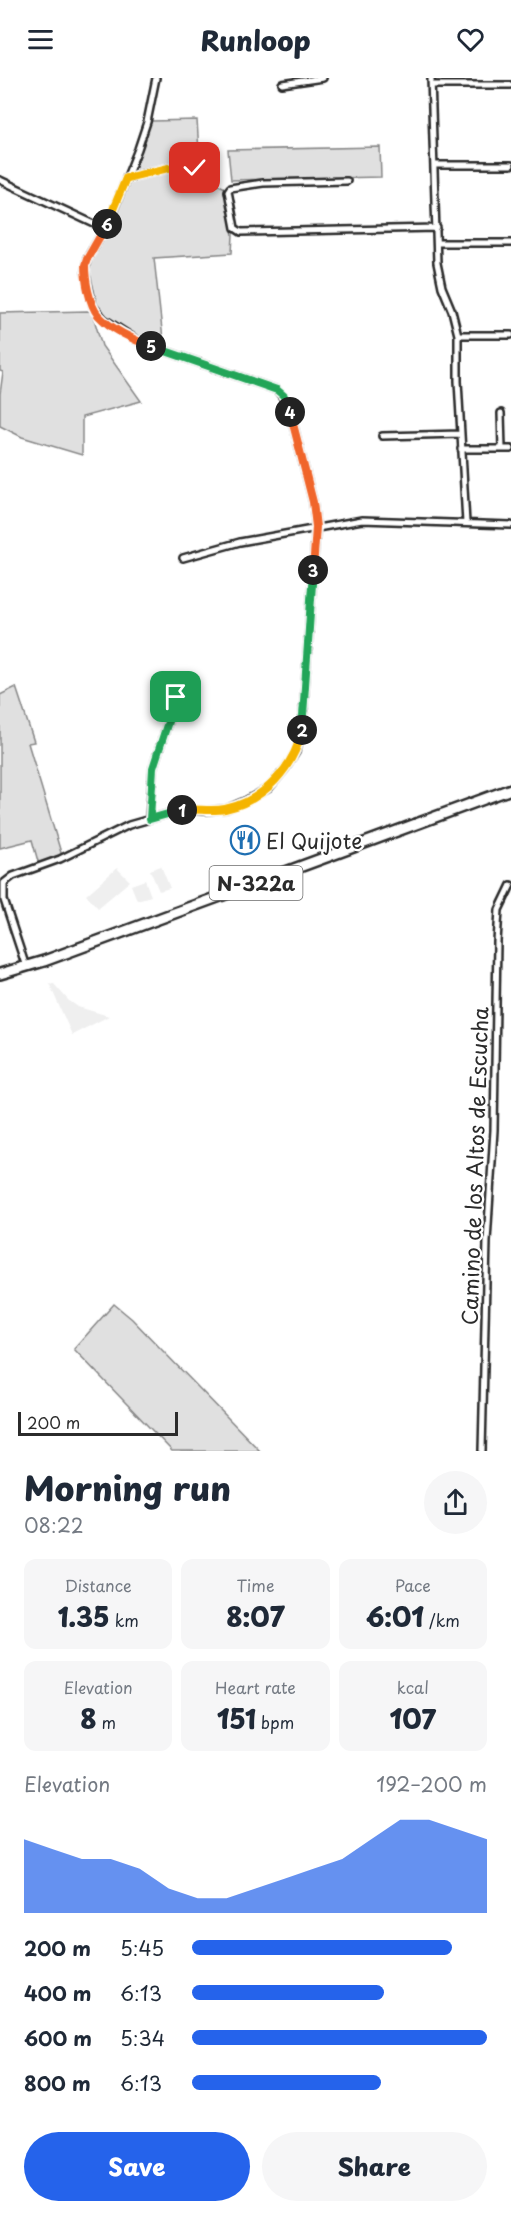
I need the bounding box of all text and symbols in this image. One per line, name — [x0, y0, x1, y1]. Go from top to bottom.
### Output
text: Runloop — [201, 19, 311, 60]
icon: menu — [24, 23, 57, 56]
icon: heart — [454, 23, 487, 56]
pin — [169, 142, 220, 193]
icon: check — [178, 151, 211, 184]
pin: 6 — [92, 209, 122, 239]
text: 6 — [101, 212, 113, 236]
pin: 5 — [136, 331, 166, 361]
text: 5 — [146, 334, 156, 358]
pin: 4 — [275, 397, 305, 427]
text: 4 — [285, 400, 295, 424]
pin: 3 — [298, 555, 328, 585]
text: 3 — [308, 558, 318, 582]
pin — [150, 671, 201, 722]
icon: arrive — [159, 680, 192, 713]
pin: 2 — [287, 715, 317, 745]
text: 2 — [296, 718, 308, 742]
pin: 1 — [167, 795, 197, 825]
text: 1 — [178, 798, 186, 822]
restaurant icon: El Quijote — [229, 824, 261, 856]
place label: El Quijote — [266, 824, 362, 856]
road number: N-322a — [210, 866, 302, 900]
street label: Camino de los Altos de Escucha — [452, 1006, 496, 1326]
scale bar — [18, 1409, 178, 1436]
text: 200 m — [27, 1410, 80, 1434]
text: Morning run — [24, 1462, 231, 1512]
button: share — [424, 1471, 487, 1534]
text: 08:22 — [24, 1510, 84, 1540]
text: Distance — [65, 1573, 132, 1597]
text: Time — [237, 1573, 274, 1597]
text: Pace — [395, 1573, 431, 1597]
text: 1.35 — [57, 1597, 110, 1636]
text: 8:07 — [226, 1597, 285, 1636]
text: 6:01 — [366, 1597, 424, 1636]
text: km — [110, 1608, 139, 1632]
text: /km — [424, 1608, 460, 1632]
text: Elevation — [64, 1675, 133, 1699]
text: Heart rate — [215, 1675, 296, 1699]
text: kcal — [397, 1675, 429, 1699]
text: 8 — [80, 1699, 96, 1738]
text: 151 — [217, 1699, 256, 1738]
text: 107 — [390, 1699, 436, 1738]
text: m — [96, 1710, 116, 1734]
text: bpm — [256, 1710, 294, 1734]
text: Elevation — [24, 1769, 110, 1799]
text: 192–200 m — [376, 1769, 487, 1799]
text: 200 m — [24, 1933, 91, 1963]
text: 5:45 — [120, 1933, 164, 1963]
text: 400 m — [24, 1978, 92, 2008]
text: 6:13 — [120, 1978, 162, 2008]
text: 600 m — [24, 2023, 92, 2053]
text: 5:34 — [120, 2023, 165, 2053]
text: 800 m — [24, 2068, 91, 2098]
text: 6:13 — [120, 2068, 162, 2098]
button: Save — [24, 2132, 250, 2201]
button: Share — [262, 2132, 487, 2201]

